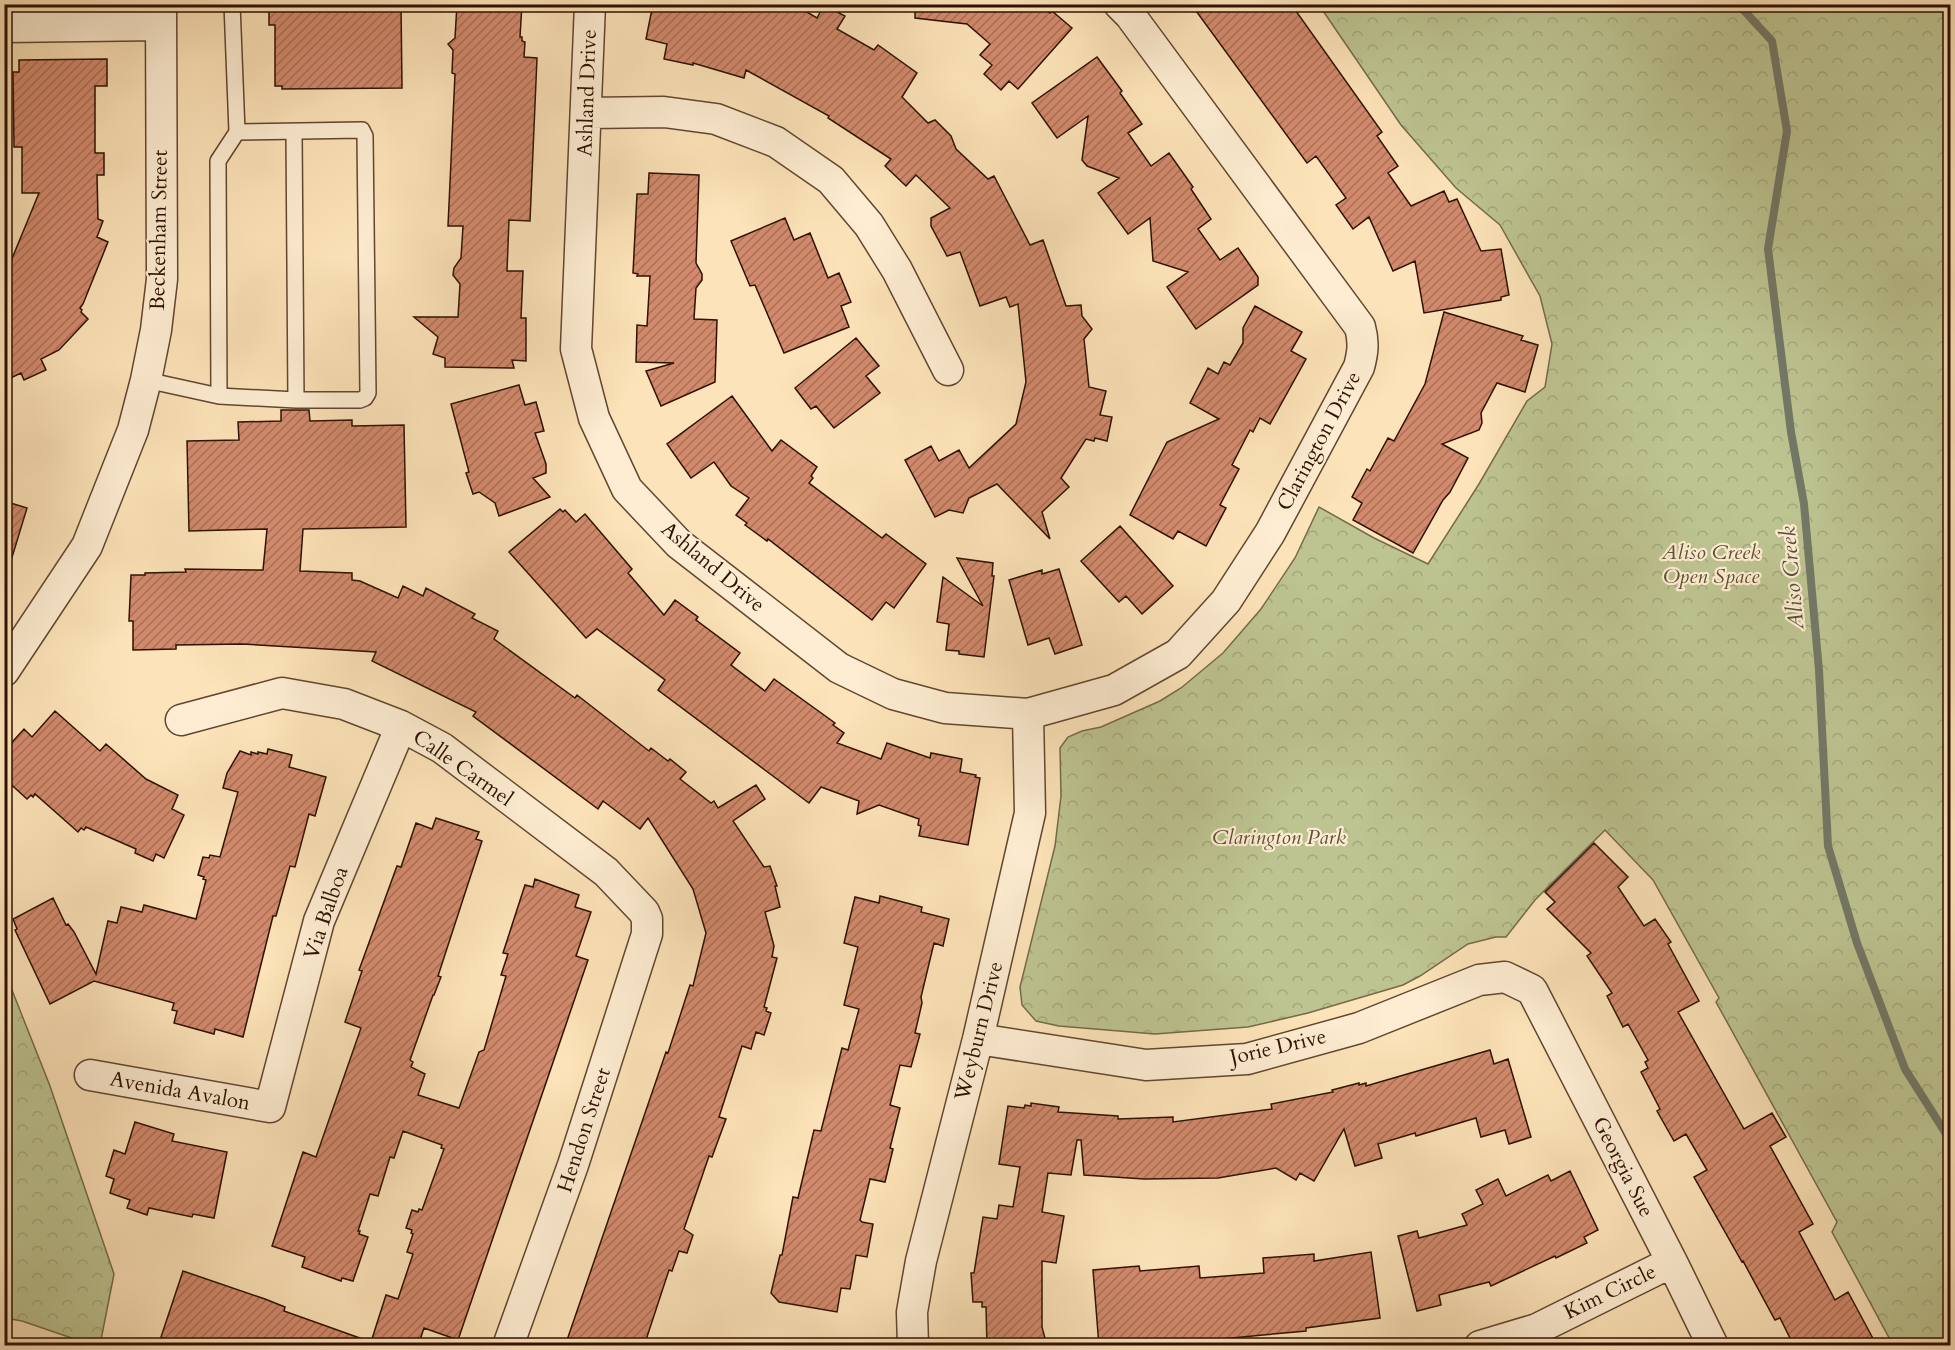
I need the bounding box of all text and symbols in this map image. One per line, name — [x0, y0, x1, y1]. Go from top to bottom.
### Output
street label: Ashland Drive — [570, 29, 604, 157]
street label: Beckenham Street — [143, 149, 175, 311]
street label: Clarington Drive — [1270, 366, 1368, 516]
street label: Ashland Drive — [655, 515, 771, 619]
water label: Aliso Creek — [1773, 525, 1812, 632]
park label: Aliso Creek Open Space — [1661, 538, 1761, 591]
street label: Calle Carmel — [407, 723, 519, 813]
park label: Clarington Park — [1212, 823, 1347, 852]
street label: Via Balboa — [297, 863, 355, 963]
street label: Weyburn Drive — [947, 958, 1010, 1105]
street label: Jorie Drive — [1224, 1022, 1329, 1073]
street label: Avenida Avalon — [108, 1064, 253, 1118]
street label: Hendon Street — [550, 1064, 618, 1196]
street label: Georgia Sue — [1585, 1112, 1661, 1222]
street label: Kim Circle — [1559, 1257, 1661, 1327]

